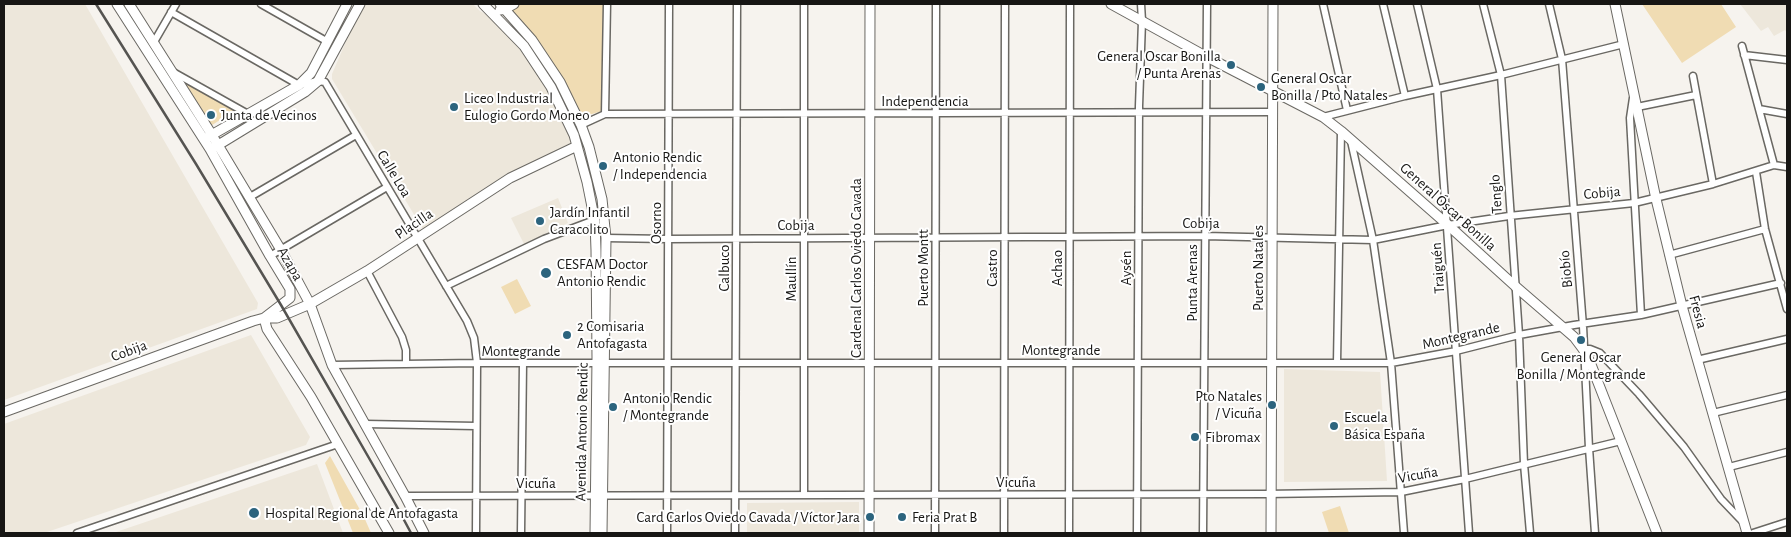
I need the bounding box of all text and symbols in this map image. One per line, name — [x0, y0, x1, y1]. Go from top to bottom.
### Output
place label: General Oscar Bonilla / Punta Arenas — [1097, 47, 1221, 82]
marker: General Oscar Bonilla / Punta Arenas — [1225, 59, 1237, 71]
place label: General Oscar Bonilla / Pto Natales — [1271, 69, 1388, 104]
marker: General Oscar Bonilla / Pto Natales — [1255, 81, 1267, 93]
place label: Liceo Industrial Eulogio Gordo Moneo — [464, 89, 590, 124]
street label: Independencia — [881, 92, 969, 110]
marker: Liceo Industrial Eulogio Gordo Moneo — [448, 101, 460, 113]
place label: Junta de Vecinos — [221, 106, 317, 124]
marker: Junta de Vecinos — [205, 109, 217, 121]
street label: Calle Loa — [373, 147, 415, 201]
place label: Antonio Rendic / Independencia — [613, 148, 707, 183]
street label: General Óscar Bonilla — [1396, 159, 1500, 255]
marker: Antonio Rendic / Independencia — [597, 160, 609, 172]
street label: Tenglo — [1486, 174, 1506, 214]
street label: Cardenal Carlos Oviedo Cavada — [847, 178, 865, 358]
street label: Cobija — [1583, 182, 1621, 204]
street label: Osorno — [647, 202, 665, 244]
place label: Jardín Infantil Caracolito — [550, 203, 630, 238]
street label: Placilla — [391, 205, 437, 243]
street label: Cobija — [1182, 214, 1220, 232]
marker: Jardín Infantil Caracolito — [534, 215, 546, 227]
street label: Cobija — [777, 216, 815, 234]
street label: Puerto Natales — [1249, 225, 1267, 311]
street label: Puerto Montt — [914, 229, 932, 307]
street label: Traiguén — [1427, 242, 1449, 294]
street label: Azapa — [273, 244, 307, 284]
street label: Punta Arenas — [1183, 244, 1201, 322]
street label: Calbuco — [715, 245, 733, 291]
street label: Castro — [983, 249, 1001, 287]
street label: Biobío — [1555, 249, 1577, 289]
street label: Achao — [1048, 250, 1066, 286]
street label: Aysén — [1117, 251, 1135, 285]
place label: CESFAM Doctor Antonio Rendic — [557, 255, 648, 290]
street label: Maullín — [782, 256, 800, 302]
marker: CESFAM Doctor Antonio Rendic — [539, 266, 553, 280]
street label: Fresia — [1685, 293, 1711, 331]
place label: 2 Comisaria Antofagasta — [577, 317, 648, 352]
street label: Montegrande — [1420, 318, 1502, 354]
marker: 2 Comisaria Antofagasta — [561, 329, 573, 341]
marker: General Oscar Bonilla / Montegrande — [1575, 334, 1587, 346]
street label: Cobija — [108, 336, 150, 366]
street label: Montegrande — [1021, 341, 1101, 359]
street label: Montegrande — [481, 342, 561, 360]
place label: General Oscar Bonilla / Montegrande — [1516, 348, 1646, 383]
street label: Avenida Antonio Rendic — [572, 362, 592, 502]
place label: Pto Natales / Vicuña — [1195, 387, 1262, 422]
place label: Antonio Rendic / Montegrande — [623, 389, 712, 424]
marker: Pto Natales / Vicuña — [1266, 399, 1278, 411]
marker: Antonio Rendic / Montegrande — [607, 401, 619, 413]
place label: Escuela Básica España — [1344, 408, 1425, 443]
marker: Escuela Básica España — [1328, 420, 1340, 432]
place label: Fibromax — [1205, 428, 1260, 446]
marker: Fibromax — [1189, 431, 1201, 443]
street label: Vicuña — [1397, 463, 1439, 487]
street label: Vicuña — [996, 473, 1036, 491]
street label: Vicuña — [516, 474, 556, 492]
place label: Hospital Regional de Antofagasta — [265, 504, 458, 522]
marker: Hospital Regional de Antofagasta — [247, 506, 261, 520]
place label: Card Carlos Oviedo Cavada / Víctor Jara — [637, 508, 860, 526]
place label: Feria Prat B — [912, 508, 977, 526]
marker: Card Carlos Oviedo Cavada / Víctor Jara — [864, 511, 876, 523]
marker: Feria Prat B — [896, 511, 908, 523]

